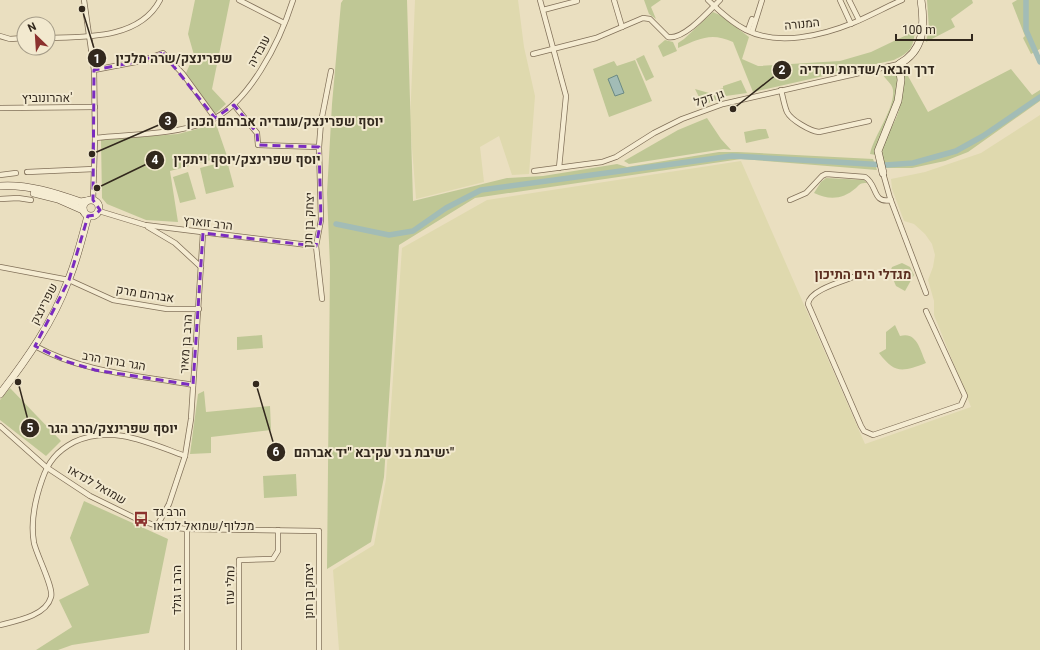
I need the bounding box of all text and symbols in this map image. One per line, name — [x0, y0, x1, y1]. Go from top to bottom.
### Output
street label: המנורה — [783, 13, 821, 35]
north arrow — [16, 16, 56, 56]
scale bar — [896, 16, 972, 42]
text: N — [25, 18, 39, 37]
text: 100 m — [902, 21, 936, 39]
street label: עובדיה — [243, 32, 275, 70]
callout: שפרינצק/שרה מלכין — [87, 46, 240, 71]
text: שפרינצק/שרה מלכין — [116, 49, 232, 68]
text: 1 — [94, 50, 100, 68]
callout: דרך הבאר/שדרות נורדיה — [772, 57, 943, 82]
text: דרך הבאר/שדרות נורדיה — [799, 60, 935, 79]
text: 2 — [779, 61, 786, 79]
street label: גן דקל — [691, 85, 727, 111]
street label: אהרונוביץ' — [22, 89, 72, 107]
callout: יוסף שפרינצק/עובדיה אברהם הכהן — [158, 108, 391, 133]
text: 3 — [165, 112, 172, 130]
text: יוסף שפרינצק/עובדיה אברהם הכהן — [187, 112, 383, 131]
callout: יוסף שפרינצק/יוסף ויתקין — [145, 147, 328, 172]
text: יוסף שפרינצק/יוסף ויתקין — [173, 150, 321, 169]
text: 4 — [152, 151, 159, 169]
street label: יצחק בן חנן — [299, 192, 319, 248]
street label: הרב זוארץ — [182, 211, 234, 235]
district label: מגדלי הים התיכון — [815, 265, 911, 284]
street label: שפרינצק — [26, 280, 62, 328]
street label: אברהם מרק — [115, 281, 176, 308]
street label: הרב בן מאיר — [175, 314, 197, 374]
street label: הגר ברוך הרב — [81, 347, 147, 375]
callout: יוסף שפרינצק/הרב הגר — [20, 416, 186, 441]
text: 5 — [27, 419, 34, 437]
text: יוסף שפרינצק/הרב הגר — [48, 419, 178, 438]
callout: ישיבת בני עקיבא "יד אברהם" — [266, 440, 463, 465]
text: 6 — [273, 443, 280, 461]
text: ישיבת בני עקיבא "יד אברהם" — [294, 443, 454, 462]
street label: שמואל לנדאו — [64, 461, 130, 509]
place label: הרב גד מכלוף/שמואל לנדאו — [153, 503, 254, 535]
bus stop icon: הרב גד מכלוף/שמואל לנדאו — [132, 510, 150, 528]
street label: יצחק בן חנן — [300, 563, 318, 619]
street label: הרב ז גולד — [168, 565, 186, 615]
street label: נחלי עוז — [221, 565, 239, 605]

